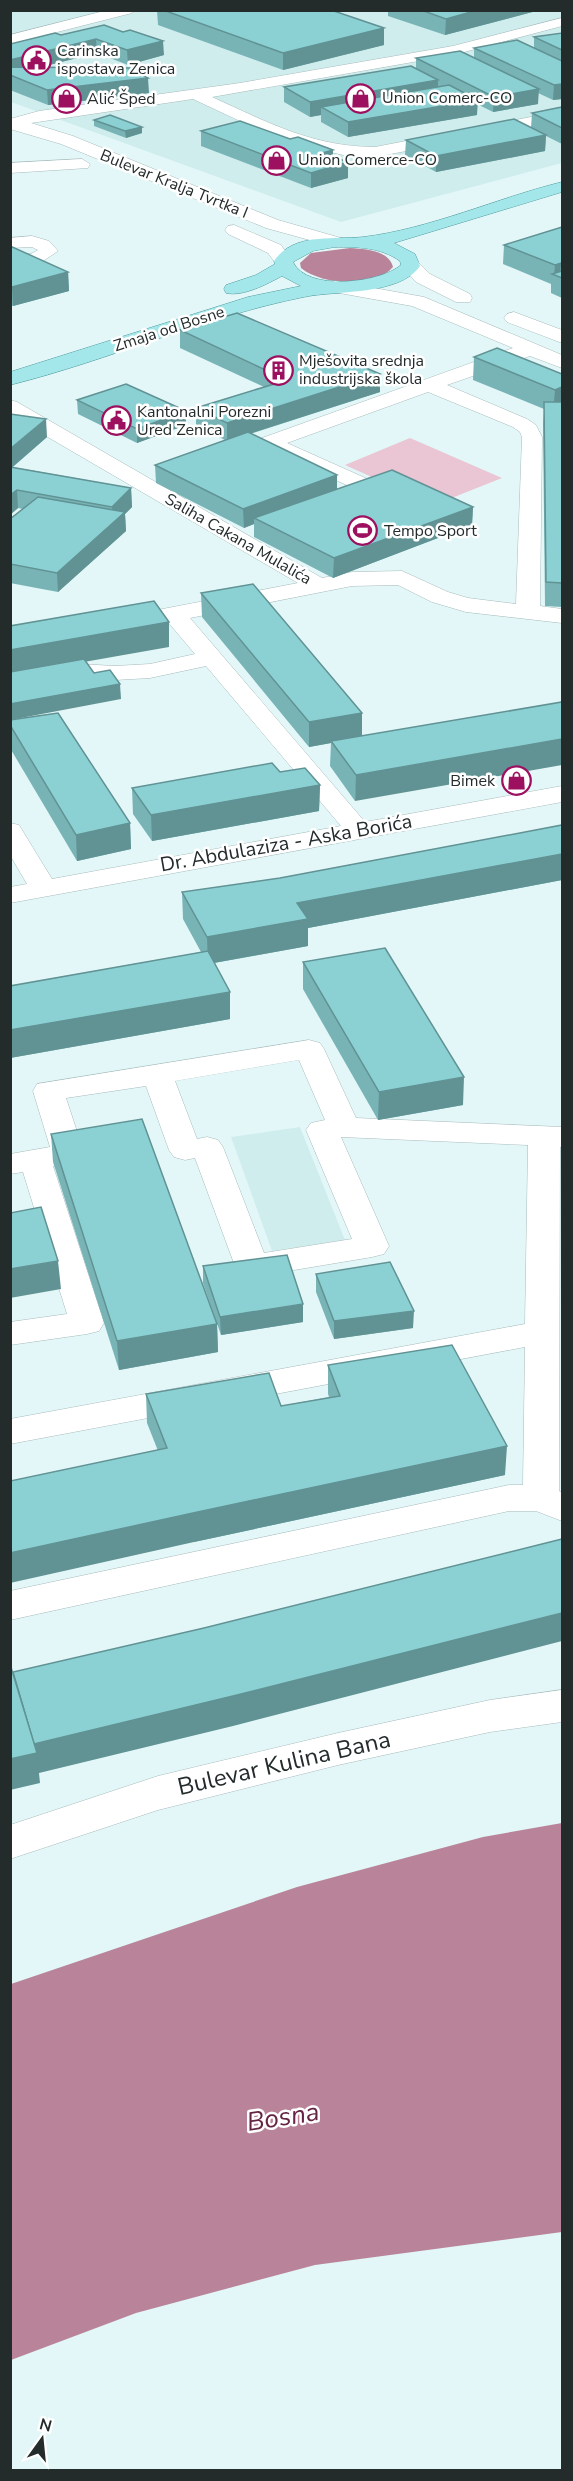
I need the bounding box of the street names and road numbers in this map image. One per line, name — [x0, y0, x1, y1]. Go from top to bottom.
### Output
street label: Bulevar Kralja Tvrtka I — [97, 144, 251, 224]
street label: Zmaja od Bosne — [111, 301, 227, 357]
street label: Saliha Cakana Mulalića — [161, 488, 315, 590]
street label: Dr. Abdulaziza - Aska Borića — [158, 808, 414, 878]
street label: Bulevar Kulina Bana — [174, 1723, 394, 1803]

